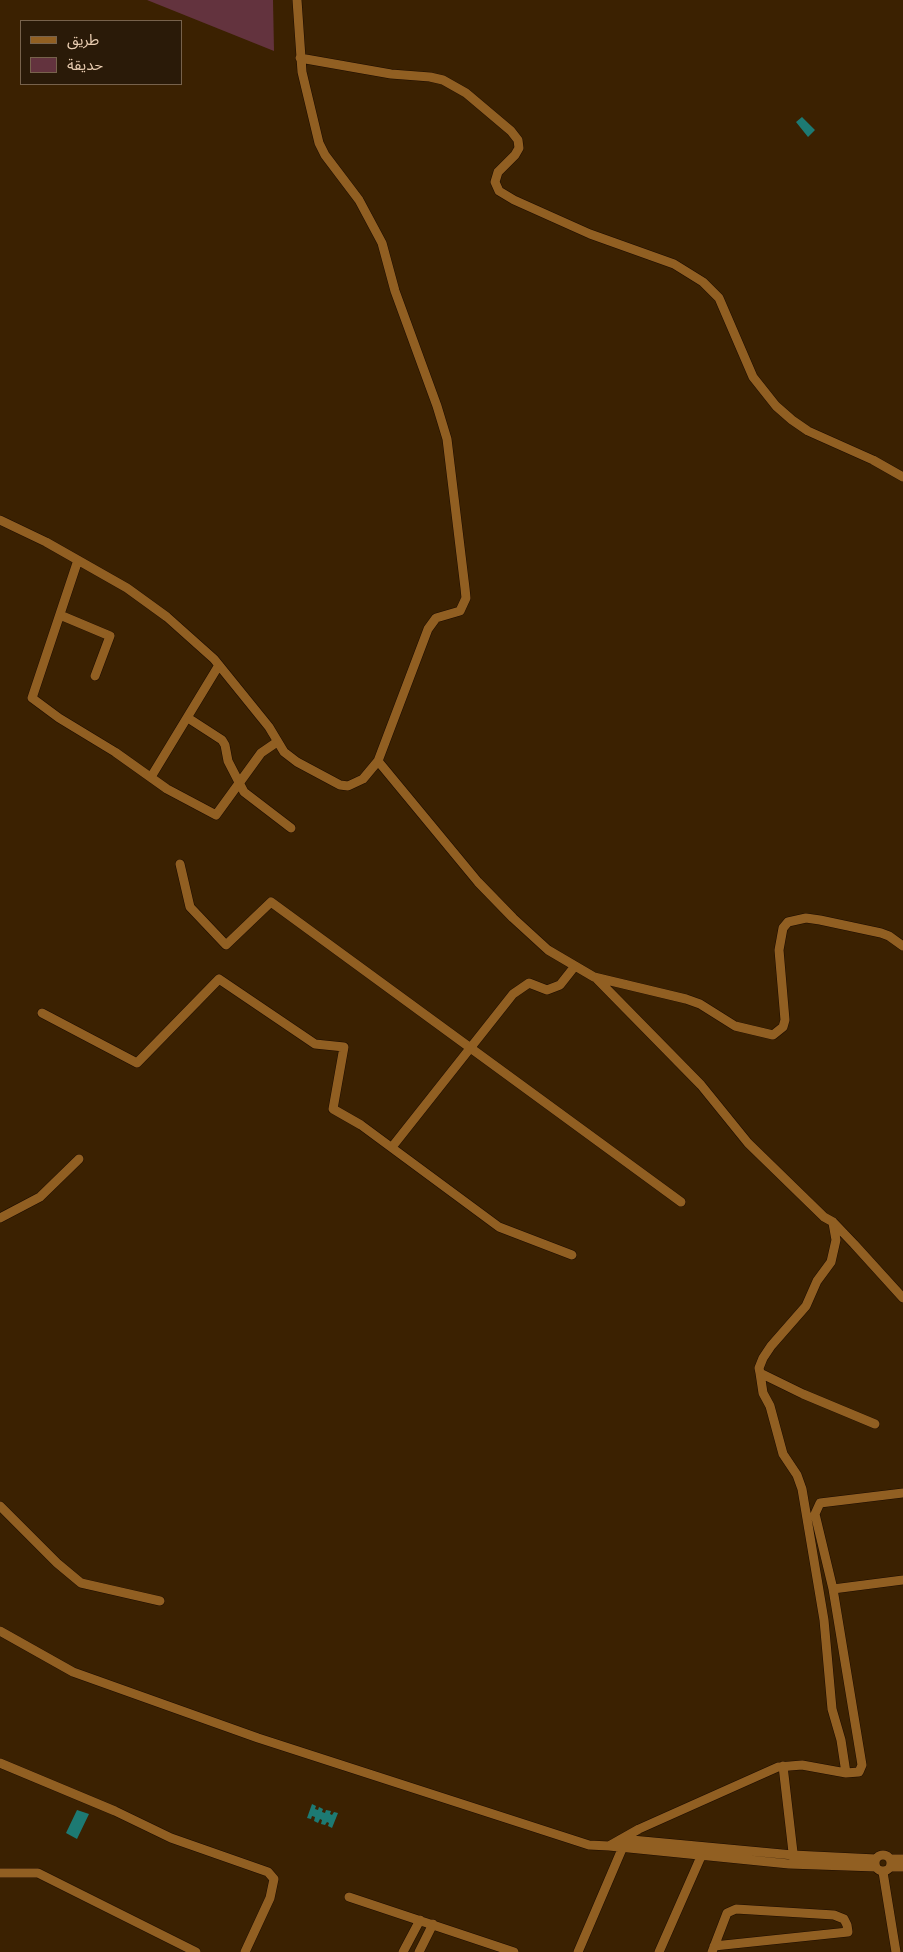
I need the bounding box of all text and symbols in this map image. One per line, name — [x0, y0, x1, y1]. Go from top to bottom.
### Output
legend — [20, 20, 182, 85]
text: طريق — [67, 29, 99, 49]
text: حديقة — [67, 54, 103, 74]

